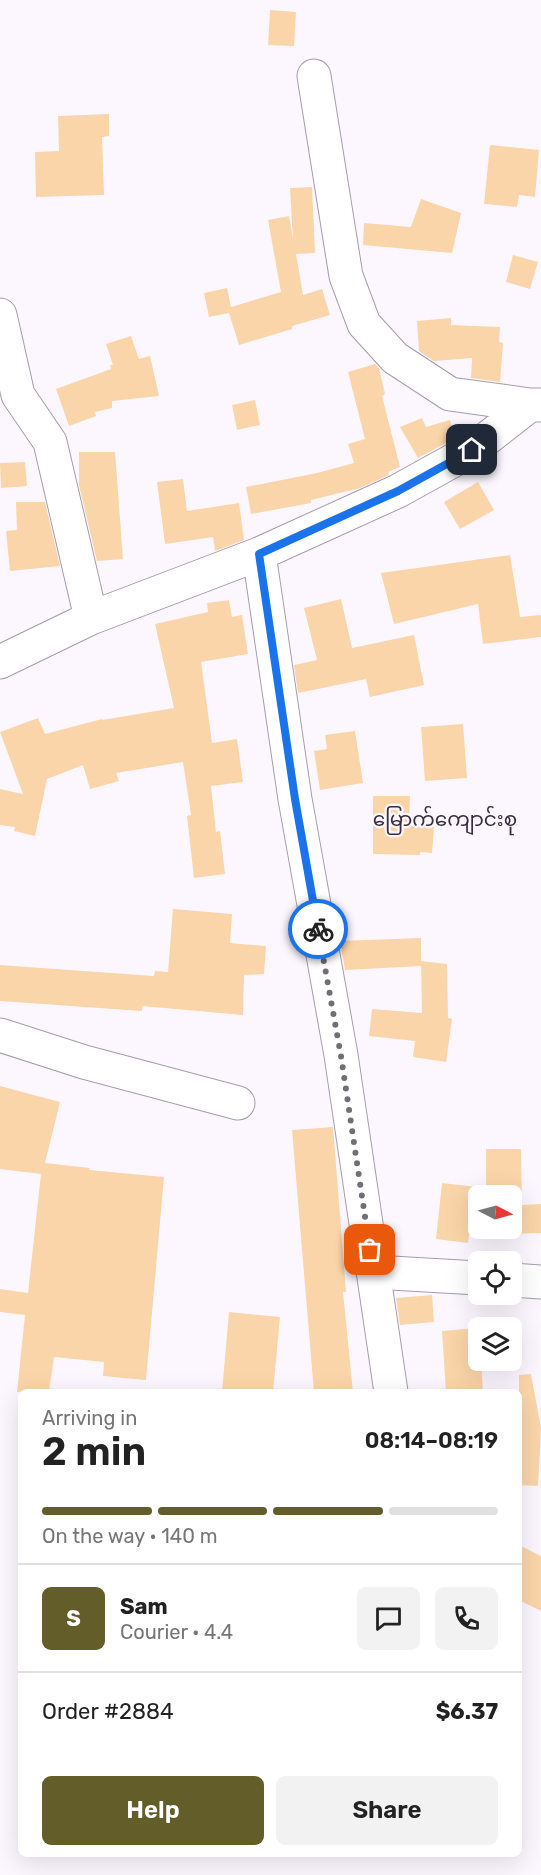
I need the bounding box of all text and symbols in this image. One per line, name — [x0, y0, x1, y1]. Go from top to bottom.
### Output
pin — [446, 424, 497, 475]
icon: home — [455, 433, 488, 466]
district label: မြောက်ကျောင်းစု — [373, 805, 517, 836]
courier — [288, 899, 348, 959]
icon: bike — [302, 913, 335, 946]
north arrow — [468, 1185, 522, 1239]
map controls — [468, 1185, 522, 1371]
pin — [344, 1224, 395, 1275]
icon: bag — [353, 1233, 386, 1266]
button: locate — [468, 1251, 522, 1305]
button: layers — [468, 1317, 522, 1371]
text: Arriving in — [42, 1406, 137, 1430]
text: 08:14–08:19 — [365, 1427, 498, 1454]
text: 2 min — [42, 1429, 146, 1475]
text: On the way · 140 m — [42, 1524, 218, 1548]
button: chat — [357, 1587, 420, 1650]
button: phone — [435, 1587, 498, 1650]
text: Sam — [120, 1593, 168, 1620]
text: S — [66, 1605, 81, 1632]
text: Courier · 4.4 — [120, 1620, 233, 1644]
text: Order #2884 — [42, 1698, 174, 1725]
text: $6.37 — [436, 1698, 498, 1725]
button: Help — [42, 1776, 264, 1845]
button: Share — [276, 1776, 498, 1845]

